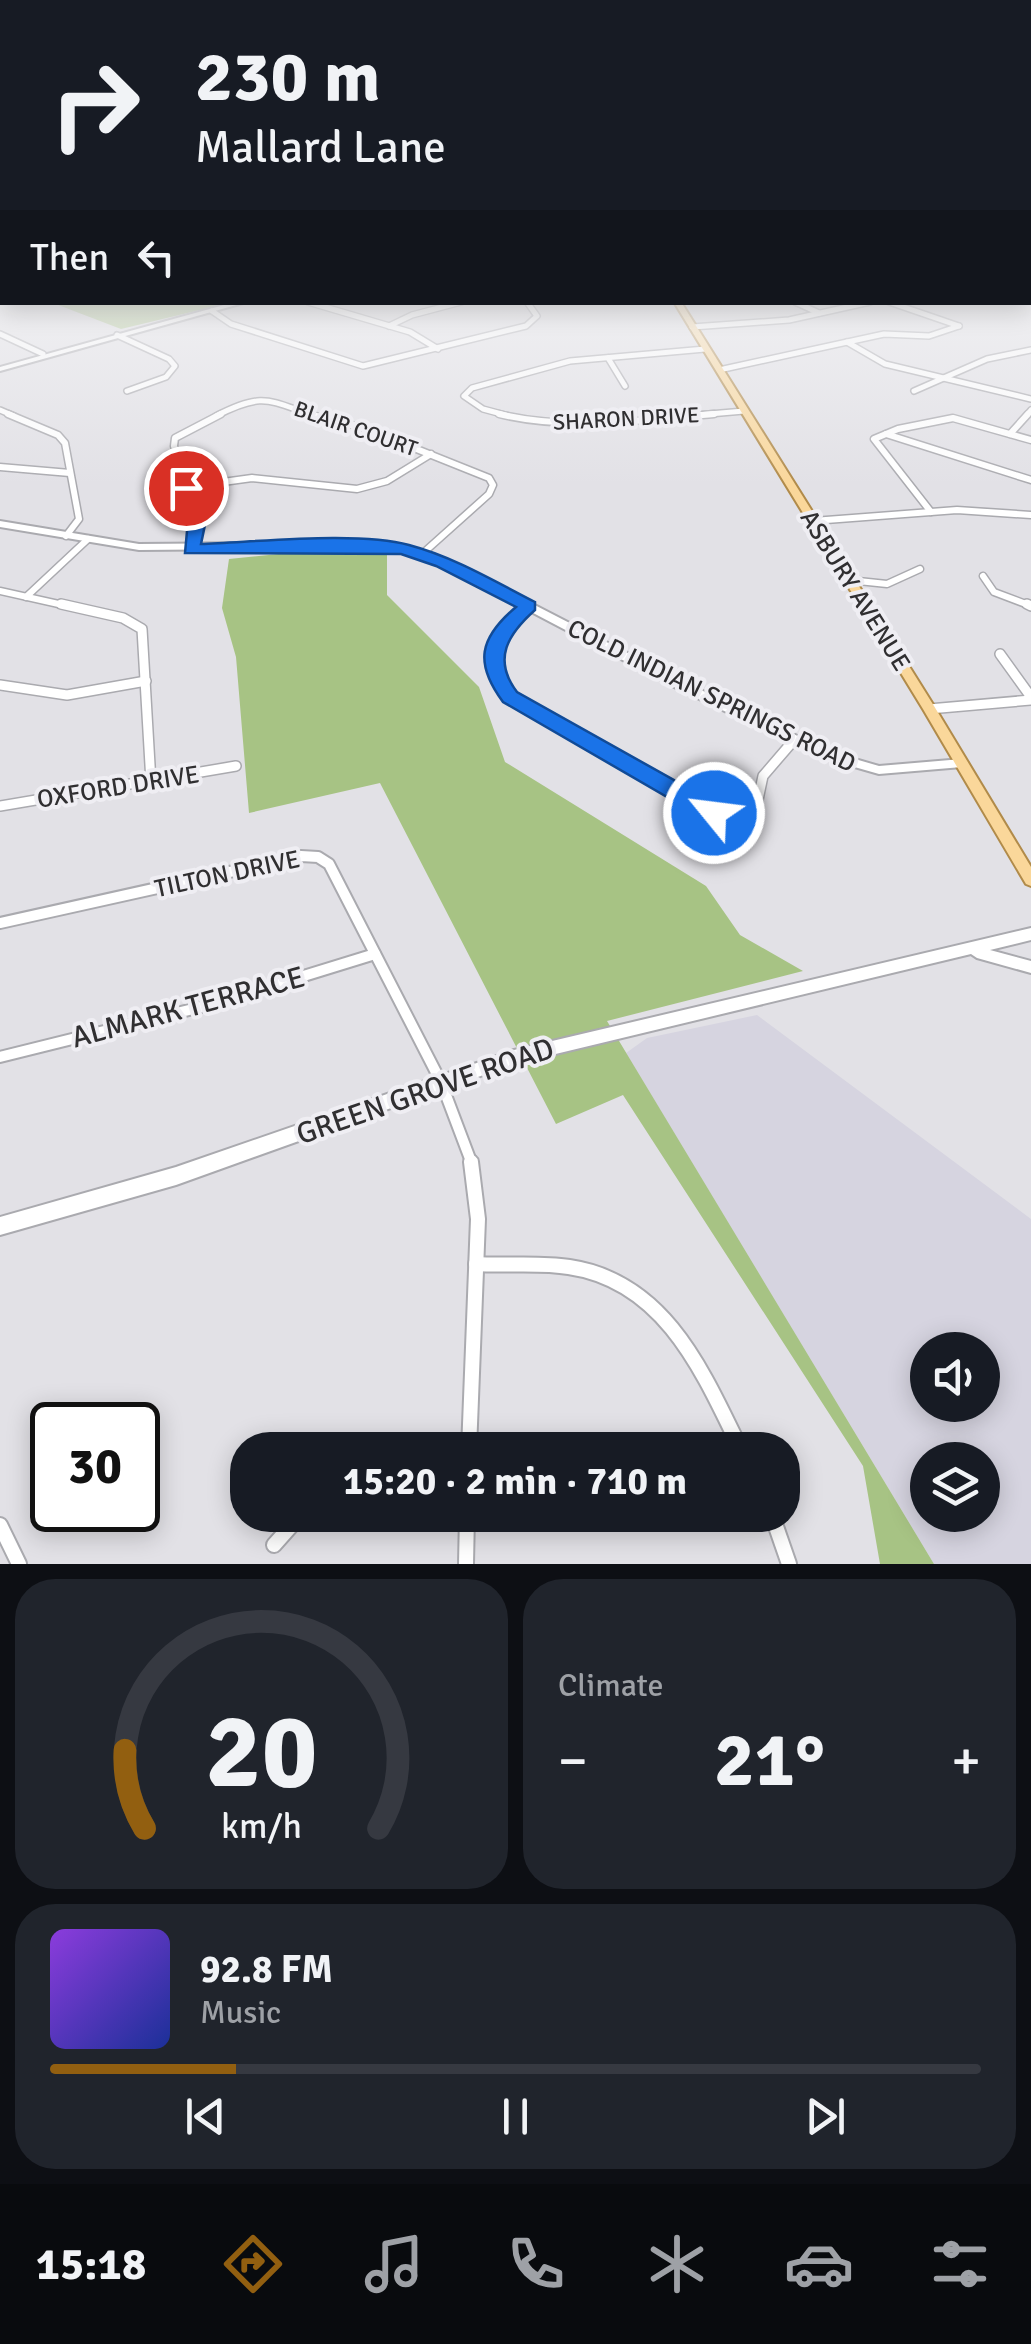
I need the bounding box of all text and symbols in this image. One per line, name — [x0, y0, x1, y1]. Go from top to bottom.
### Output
text: 230 m — [195, 34, 380, 120]
icon: right — [30, 40, 160, 170]
text: Mallard Lane — [195, 120, 446, 175]
icon: left — [129, 230, 184, 285]
text: Then — [30, 234, 109, 281]
street label: BLAIR COURT — [291, 395, 421, 462]
street label: SHARON DRIVE — [552, 401, 700, 436]
pin — [144, 446, 229, 531]
icon: arrive — [159, 461, 214, 516]
street label: ASBURY AVENUE — [794, 504, 917, 676]
street label: COLD INDIAN SPRINGS ROAD — [563, 612, 861, 779]
street label: OXFORD DRIVE — [35, 758, 201, 815]
position arrow — [662, 761, 766, 865]
street label: TILTON DRIVE — [152, 843, 302, 904]
street label: ALMARK TERRACE — [68, 959, 309, 1056]
street label: GREEN GROVE ROAD — [292, 1030, 559, 1153]
map controls — [910, 1332, 1000, 1532]
button: sound — [910, 1332, 1000, 1422]
speed limit sign: 30 — [30, 1402, 160, 1532]
button: layers — [910, 1442, 1000, 1532]
text: 15:20 · 2 min · 710 m — [343, 1458, 687, 1505]
text: Climate — [558, 1666, 664, 1705]
text: 20 — [205, 1688, 318, 1816]
text: 21° — [714, 1714, 825, 1807]
text: − — [558, 1727, 588, 1795]
text: + — [951, 1727, 981, 1795]
text: km/h — [221, 1804, 302, 1848]
text: 92.8 FM — [200, 1946, 333, 1993]
text: Music — [200, 1993, 281, 2032]
icon: previous — [178, 2089, 233, 2144]
icon: pause — [488, 2089, 543, 2144]
icon: next — [798, 2089, 853, 2144]
icon: directions — [218, 2229, 288, 2299]
icon: music — [359, 2229, 429, 2299]
icon: phone — [501, 2229, 571, 2299]
icon: climate — [642, 2229, 712, 2299]
icon: car — [784, 2229, 854, 2299]
icon: filters — [925, 2229, 995, 2299]
text: 15:18 — [36, 2237, 146, 2292]

